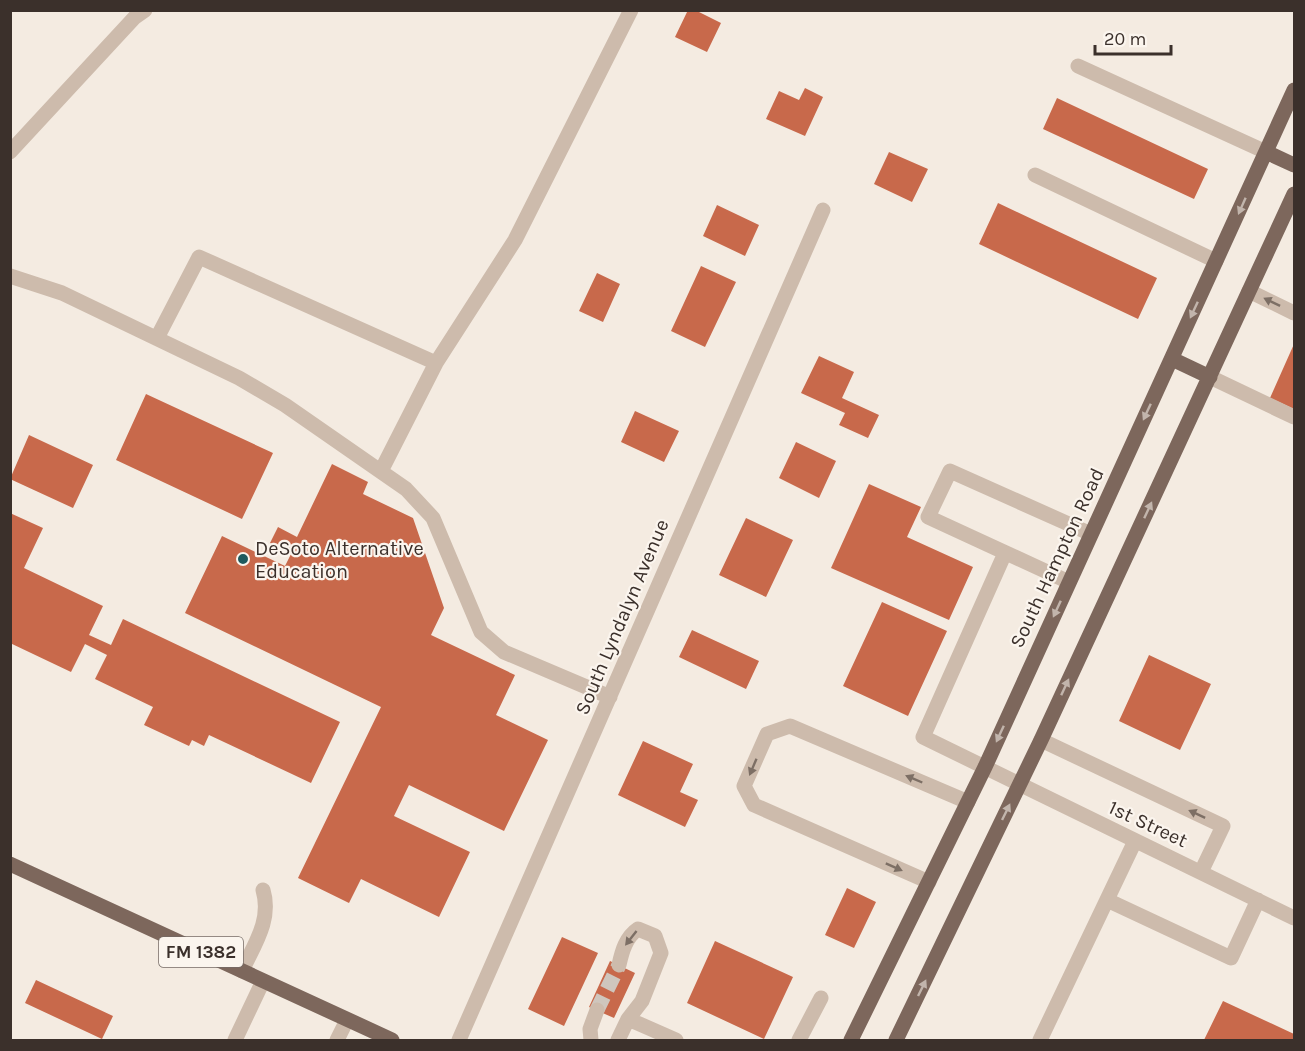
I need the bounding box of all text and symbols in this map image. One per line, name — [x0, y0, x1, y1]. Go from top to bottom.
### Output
scale bar — [1095, 18, 1172, 56]
text: 20 m — [1104, 28, 1146, 50]
one-way arrow — [1237, 197, 1247, 215]
one-way arrow — [1263, 297, 1280, 306]
one-way arrow — [1189, 302, 1199, 320]
one-way arrow — [1143, 404, 1152, 421]
street label: South Hampton Road — [1005, 465, 1109, 651]
one-way arrow — [1143, 501, 1152, 518]
street label: South Lyndalyn Avenue — [570, 516, 674, 718]
place label: DeSoto Alternative Education — [255, 537, 424, 583]
marker: DeSoto Alternative Education — [236, 552, 250, 566]
one-way arrow — [1053, 600, 1062, 617]
one-way arrow — [1061, 678, 1070, 695]
one-way arrow — [995, 725, 1005, 743]
one-way arrow — [748, 758, 758, 776]
one-way arrow — [905, 774, 923, 783]
street label: 1st Street — [1105, 796, 1191, 852]
one-way arrow — [1001, 803, 1011, 821]
one-way arrow — [1189, 809, 1206, 818]
one-way arrow — [885, 863, 903, 872]
one-way arrow — [624, 930, 637, 946]
road number: FM 1382 — [159, 937, 243, 967]
one-way arrow — [917, 979, 926, 996]

